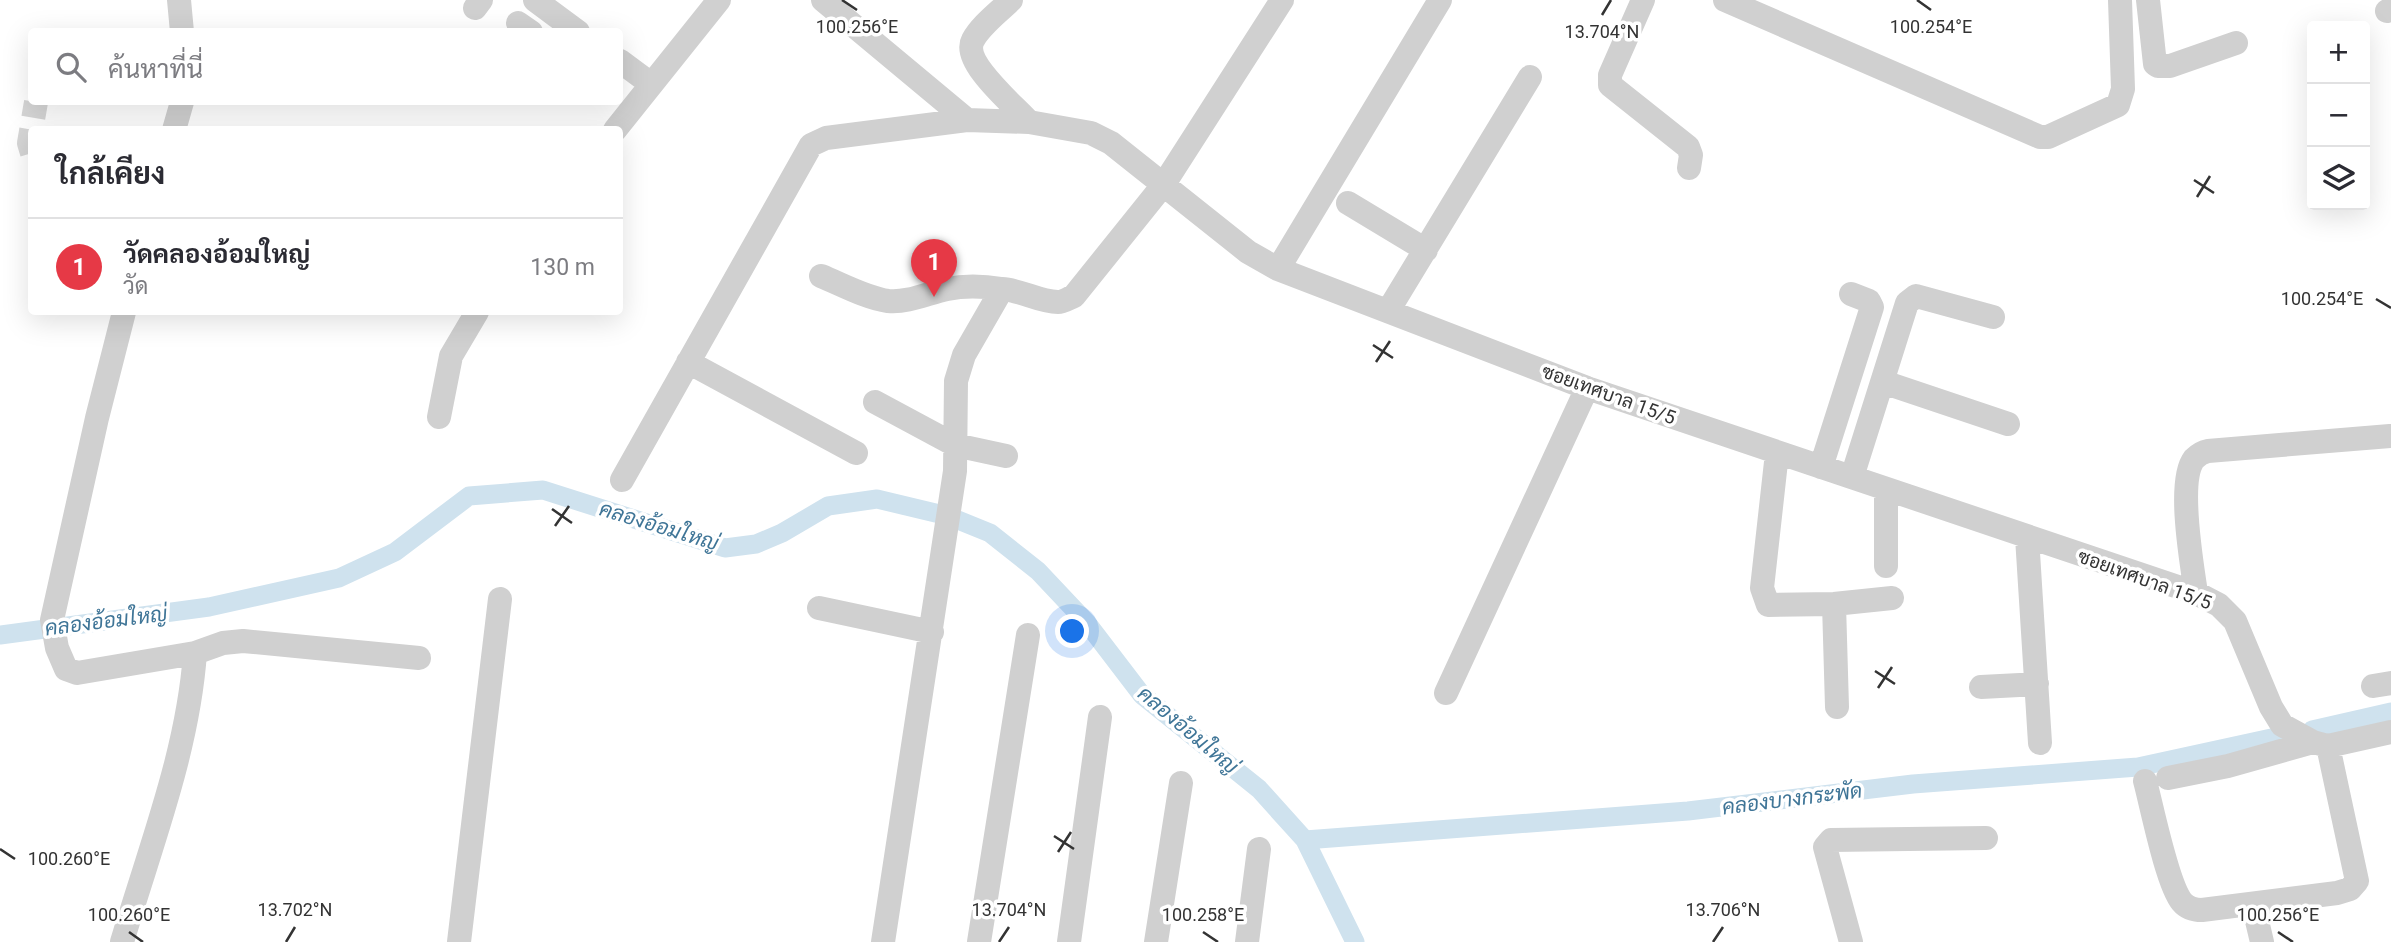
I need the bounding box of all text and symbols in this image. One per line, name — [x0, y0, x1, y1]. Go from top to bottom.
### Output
text: 100.256°E — [816, 16, 898, 37]
text: 100.254°E — [1890, 16, 1972, 37]
text: 13.704°N — [1565, 21, 1639, 42]
map controls — [2307, 21, 2370, 210]
button: + — [2307, 21, 2370, 84]
search box — [28, 28, 623, 105]
icon: search — [52, 48, 90, 86]
text: ค้นหาที่นี่ — [108, 54, 203, 84]
button: − — [2307, 84, 2370, 147]
button: layers — [2307, 147, 2370, 210]
text: ใกล้เคียง — [56, 156, 165, 191]
text: วัดคลองอ้อมใหญ่ — [123, 239, 310, 269]
pin: 1 — [911, 239, 957, 297]
text: 1 — [72, 254, 86, 281]
text: 130 m — [530, 254, 595, 281]
text: วัด — [123, 273, 148, 300]
text: 100.254°E — [2281, 288, 2363, 309]
street label: ซอยเทศบาล 15/5 — [1539, 360, 1679, 429]
water label: คลองอ้อมใหญ่ — [597, 496, 723, 556]
street label: ซอยเทศบาล 15/5 — [2075, 545, 2215, 614]
water label: คลองอ้อมใหญ่ — [43, 600, 170, 640]
your location — [1055, 614, 1089, 648]
water label: คลองอ้อมใหญ่ — [1133, 680, 1244, 779]
water label: คลองบางกระพัด — [1721, 778, 1863, 820]
text: 100.260°E — [28, 848, 110, 869]
text: 13.702°N — [258, 899, 332, 920]
text: 13.704°N — [972, 899, 1046, 920]
text: 13.706°N — [1686, 899, 1760, 920]
text: 100.260°E — [88, 904, 170, 925]
text: 100.258°E — [1162, 904, 1244, 925]
text: 100.256°E — [2237, 904, 2319, 925]

